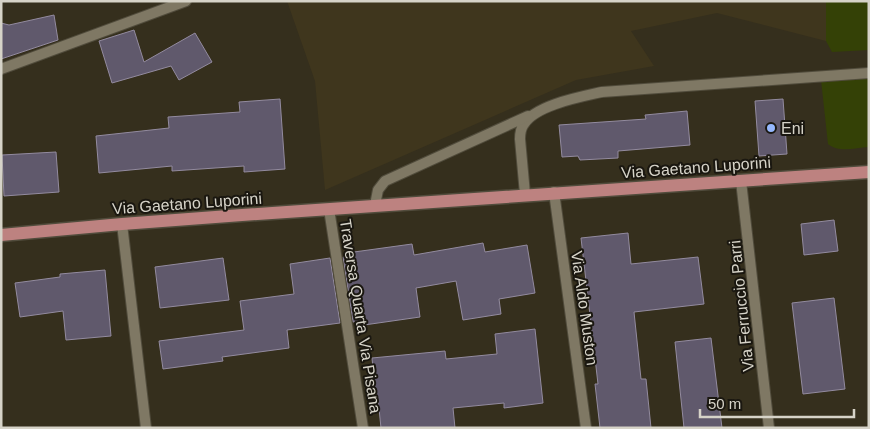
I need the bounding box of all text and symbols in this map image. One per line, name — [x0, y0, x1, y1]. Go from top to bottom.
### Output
place label: Eni — [781, 120, 804, 137]
marker: Eni — [765, 122, 777, 134]
street label: Via Gaetano Luporini — [621, 154, 771, 181]
street label: Via Gaetano Luporini — [112, 190, 262, 217]
street label: Traversa Quarta Via Pisana — [337, 218, 384, 415]
street label: Via Ferruccio Parri — [726, 239, 757, 373]
street label: Via Aldo Muston — [568, 250, 601, 366]
scale bar — [700, 386, 854, 418]
text: 50 m — [708, 395, 741, 412]

